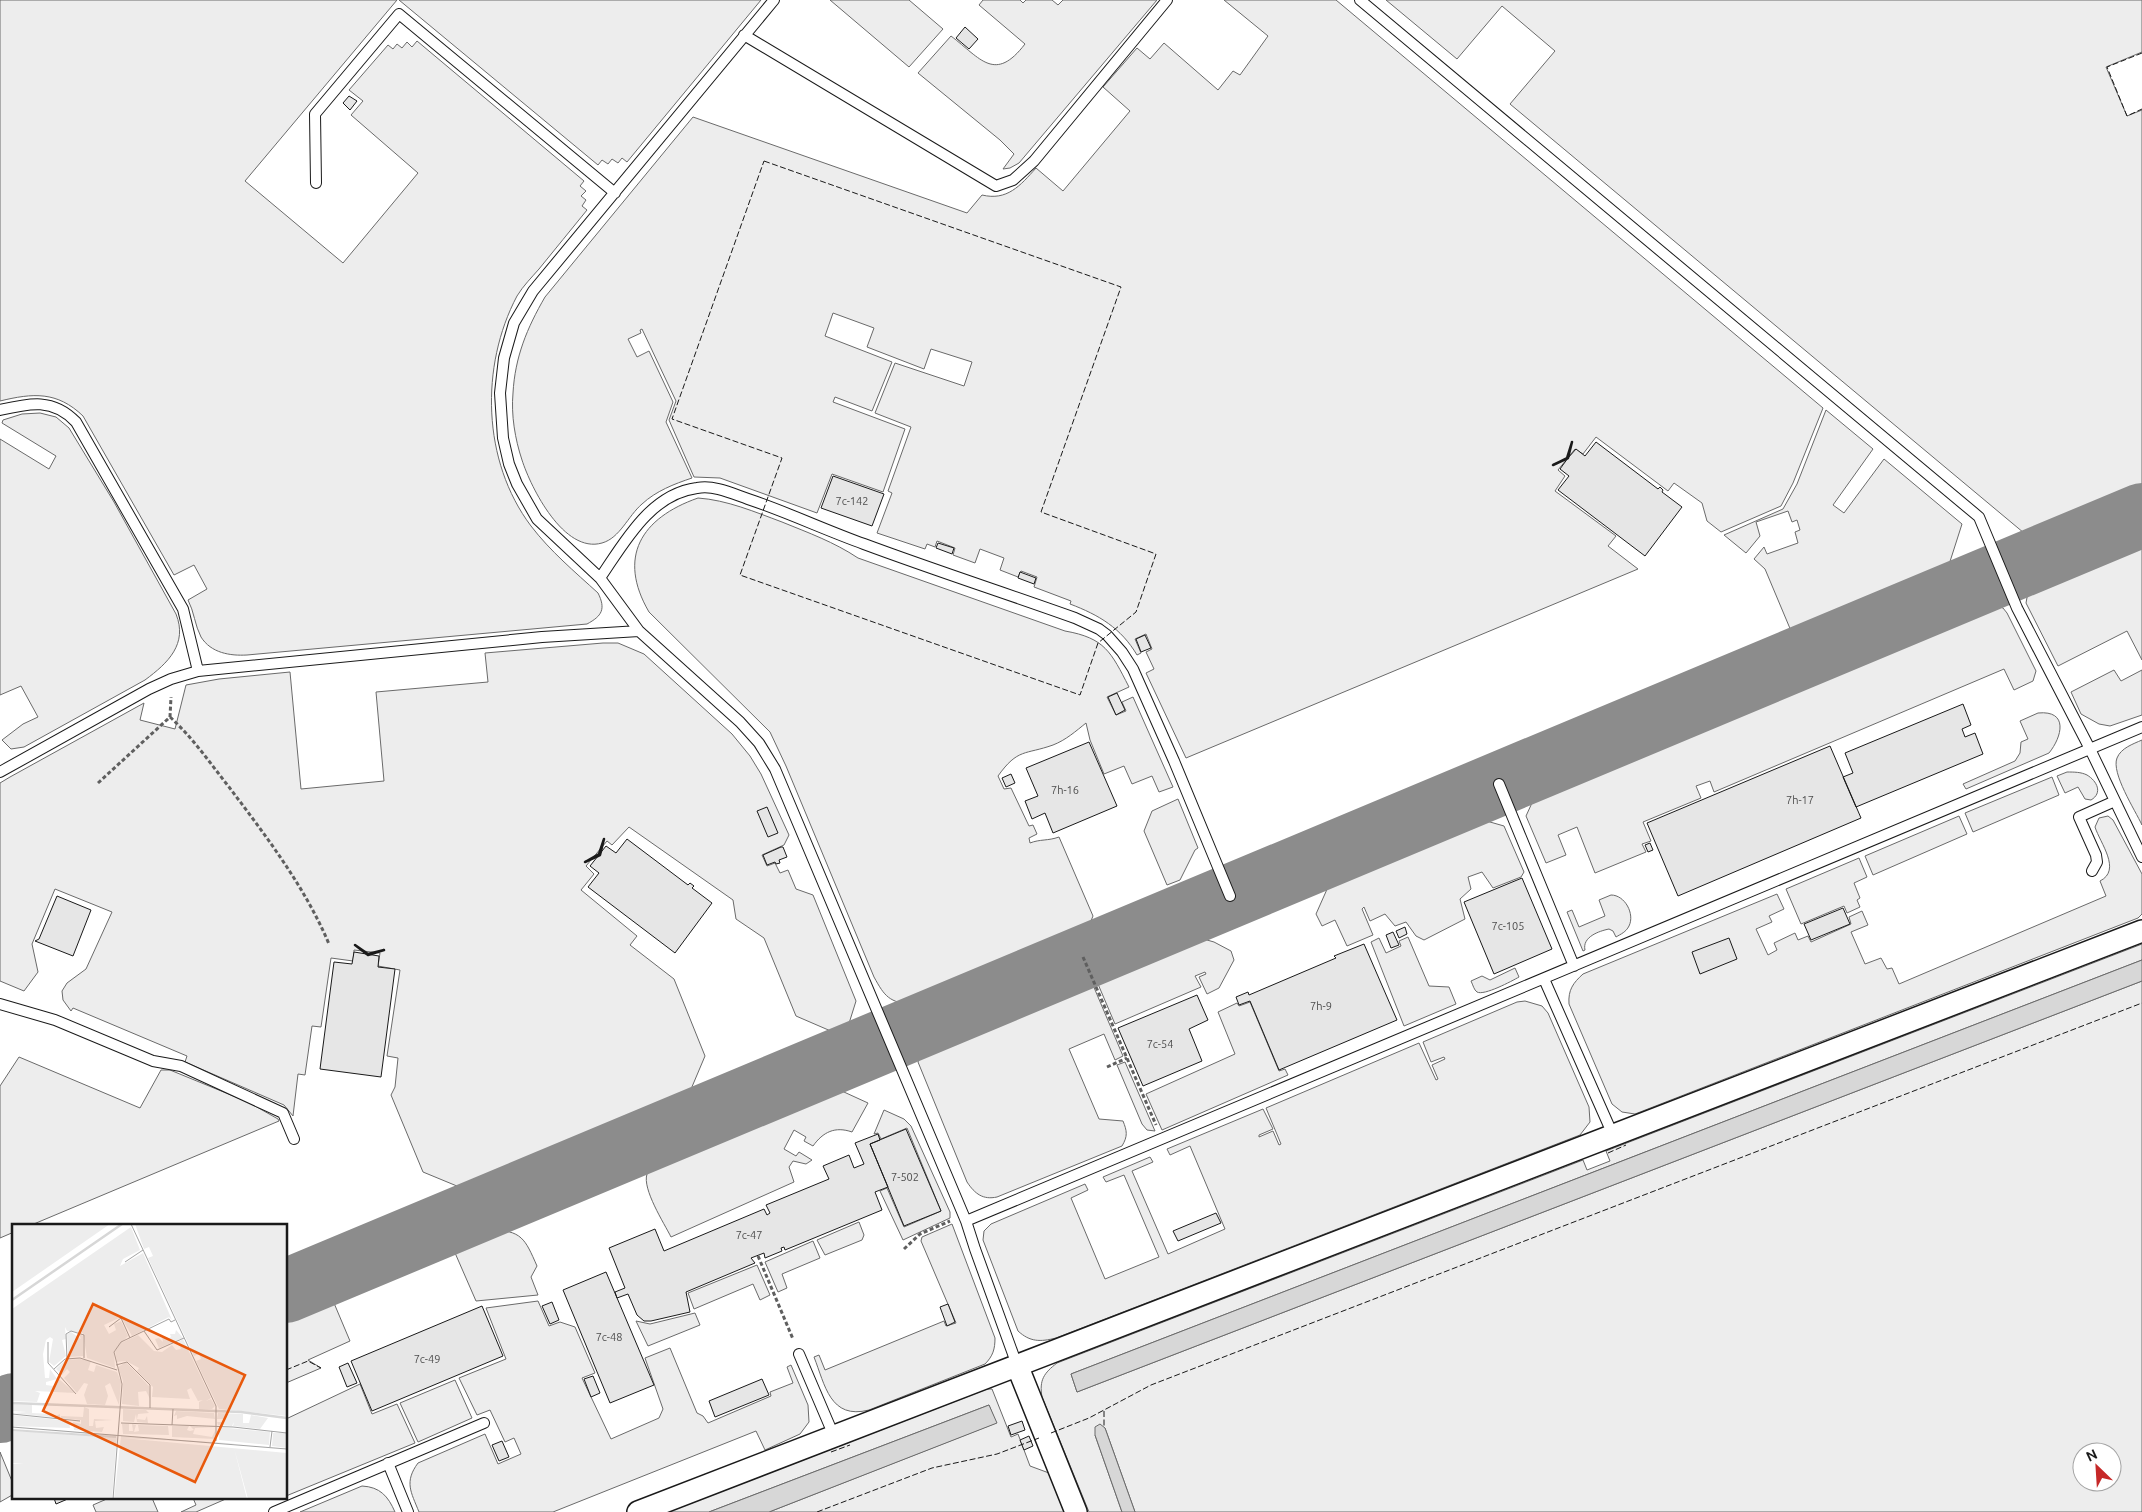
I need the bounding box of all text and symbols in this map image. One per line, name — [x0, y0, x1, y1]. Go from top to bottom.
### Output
house number: 7c-142 — [836, 495, 868, 507]
house number: 7h-16 — [1051, 784, 1079, 796]
house number: 7h-17 — [1786, 794, 1814, 806]
house number: 7c-105 — [1492, 920, 1524, 932]
house number: 7h-9 — [1310, 1000, 1332, 1012]
house number: 7c-54 — [1147, 1038, 1173, 1050]
house number: 7-502 — [891, 1171, 919, 1183]
inset map — [12, 1224, 288, 1500]
house number: 7c-47 — [736, 1229, 762, 1241]
house number: 7c-48 — [596, 1331, 622, 1343]
house number: 7c-49 — [414, 1353, 440, 1365]
north arrow — [2072, 1442, 2122, 1492]
text: N — [2083, 1446, 2100, 1465]

